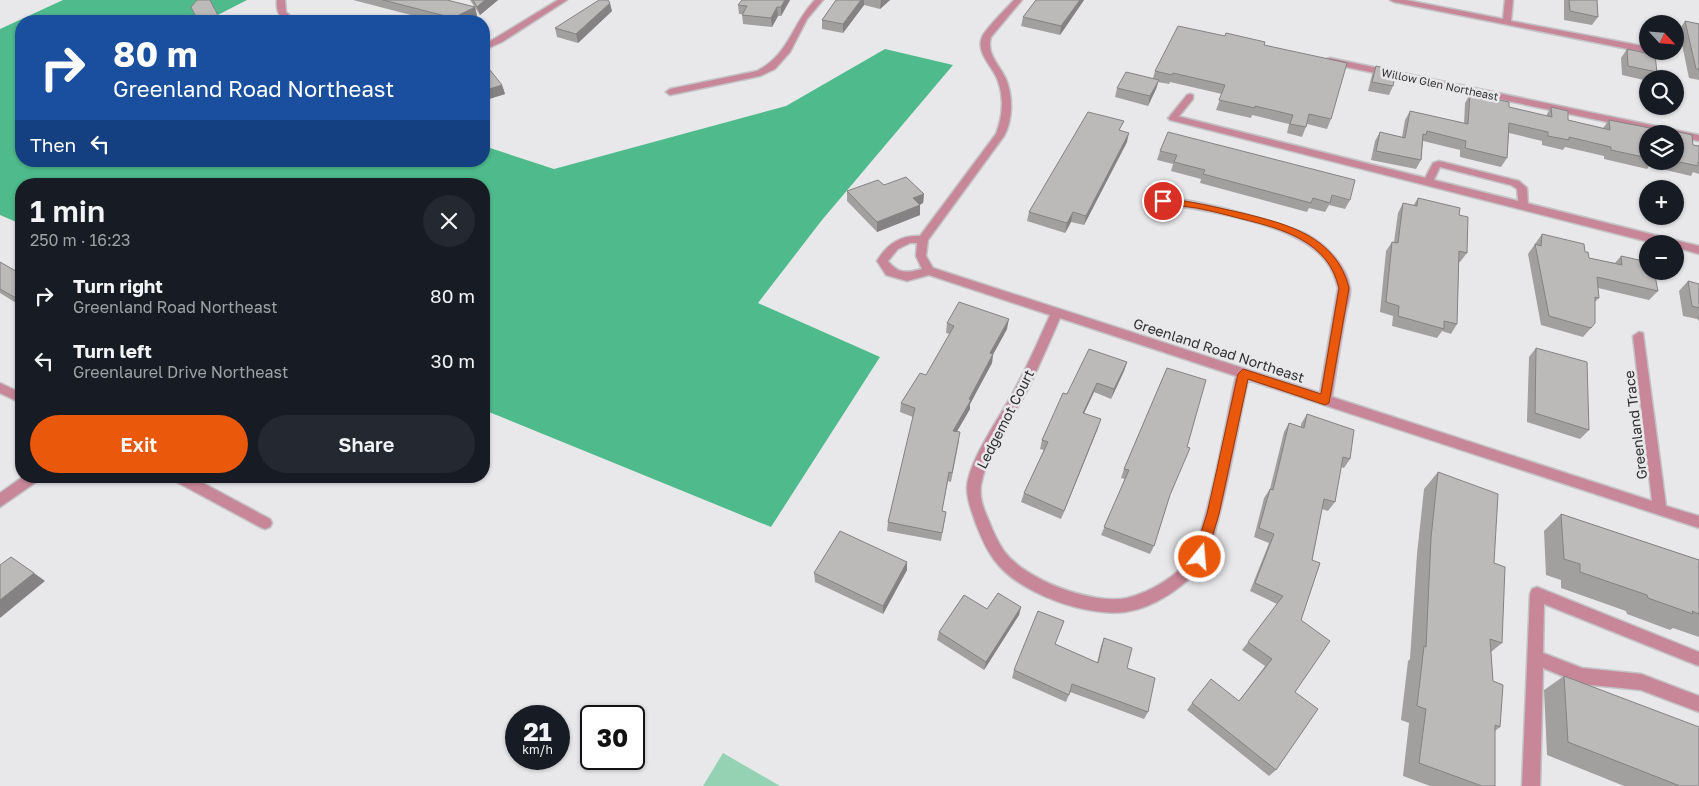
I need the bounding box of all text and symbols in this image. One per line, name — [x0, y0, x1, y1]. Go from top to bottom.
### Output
north arrow — [1639, 15, 1684, 60]
map controls — [1639, 15, 1684, 280]
text: 80 m — [113, 33, 198, 75]
icon: right — [30, 35, 95, 100]
street label: Willow Glen Northeast — [1380, 65, 1500, 103]
button: search — [1639, 70, 1684, 115]
text: Greenland Road Northeast — [113, 75, 394, 102]
button: layers — [1639, 125, 1684, 170]
icon: left — [86, 130, 114, 158]
text: Then — [30, 133, 76, 156]
pin — [1142, 180, 1184, 222]
button: + — [1639, 180, 1684, 225]
icon: arrive — [1149, 187, 1177, 215]
text: 1 min — [30, 193, 105, 229]
button: close — [423, 195, 475, 247]
text: 250 m · 16:23 — [30, 230, 130, 250]
button: − — [1639, 235, 1684, 280]
text: Turn right — [73, 274, 163, 297]
icon: right — [30, 282, 58, 310]
text: 80 m — [430, 284, 475, 307]
text: Greenland Road Northeast — [73, 297, 278, 317]
street label: Greenland Road Northeast — [1131, 314, 1307, 386]
text: Turn left — [73, 339, 152, 362]
icon: left — [30, 347, 58, 375]
text: 30 m — [431, 349, 475, 372]
text: Greenlaurel Drive Northeast — [73, 362, 289, 382]
street label: Ledgemot Court — [973, 367, 1037, 471]
street label: Greenland Trace — [1620, 370, 1650, 480]
button: Exit — [30, 415, 248, 473]
button: Share — [258, 415, 475, 473]
position arrow — [1173, 530, 1225, 582]
speed limit sign: 30 — [580, 705, 645, 770]
text: 21 — [523, 716, 552, 747]
text: km/h — [522, 742, 553, 757]

